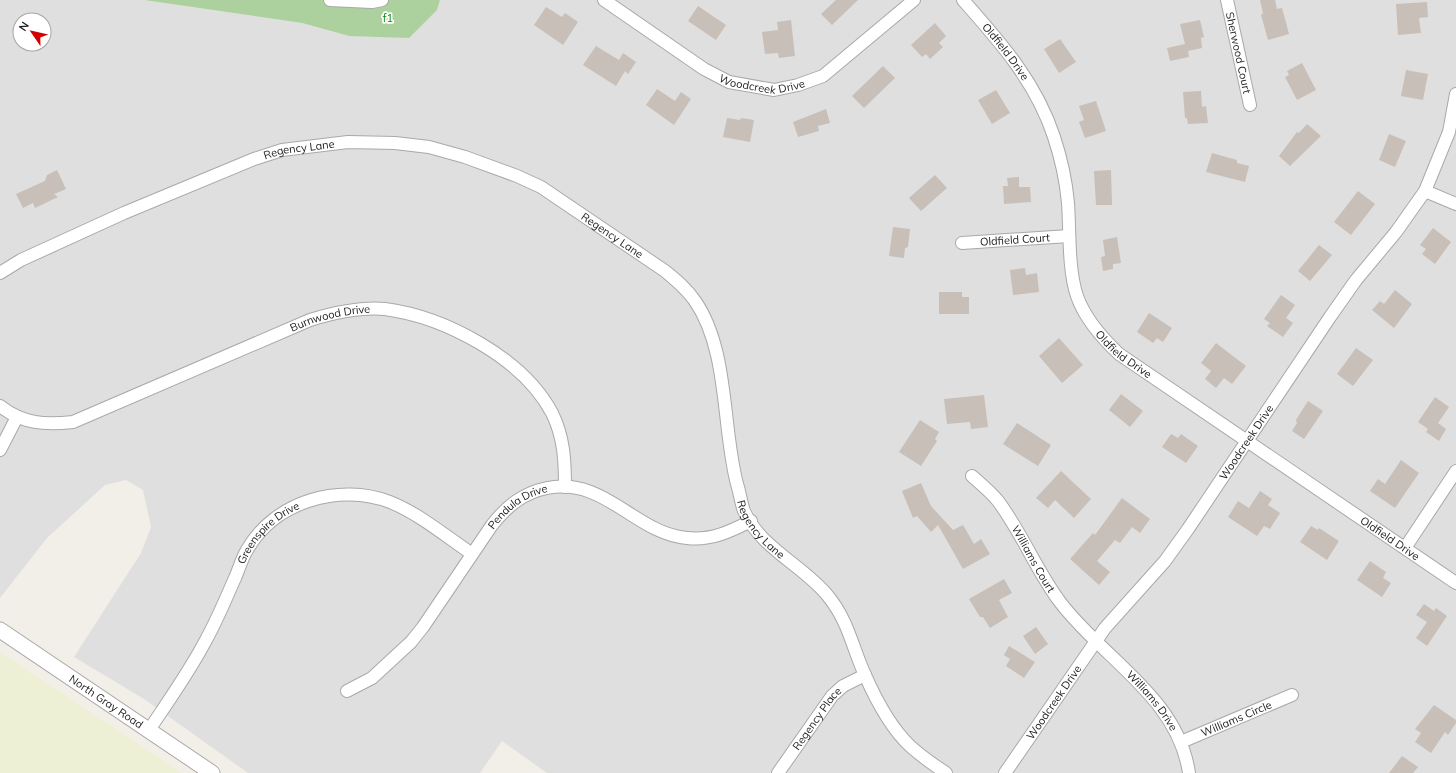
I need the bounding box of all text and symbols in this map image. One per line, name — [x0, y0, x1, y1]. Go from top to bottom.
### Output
park label: f1 — [383, 11, 393, 25]
street label: Sherwood Court — [1223, 11, 1254, 95]
north arrow — [12, 12, 52, 52]
text: N — [16, 19, 32, 34]
street label: Oldfield Drive — [979, 20, 1032, 83]
street label: Woodcreek Drive — [717, 71, 807, 97]
street label: Regency Lane — [262, 137, 335, 162]
street label: Regency Lane — [579, 209, 646, 261]
street label: Oldfield Court — [979, 230, 1050, 249]
street label: Burnwood Drive — [288, 302, 370, 335]
street label: Oldfield Drive — [1093, 327, 1154, 381]
street label: Woodcreek Drive — [1216, 402, 1276, 482]
street label: Pendula Drive — [485, 481, 549, 532]
street label: Greenspire Drive — [234, 498, 301, 566]
street label: Regency Lane — [734, 499, 788, 562]
street label: Oldfield Drive — [1358, 513, 1422, 563]
street label: Williams Court — [1009, 523, 1058, 595]
street label: Woodcreek Drive — [1023, 662, 1084, 742]
street label: Williams Drive — [1124, 667, 1181, 733]
street label: North Gray Road — [66, 672, 146, 731]
street label: Regency Place — [789, 684, 844, 753]
street label: Williams Circle — [1199, 697, 1274, 740]

